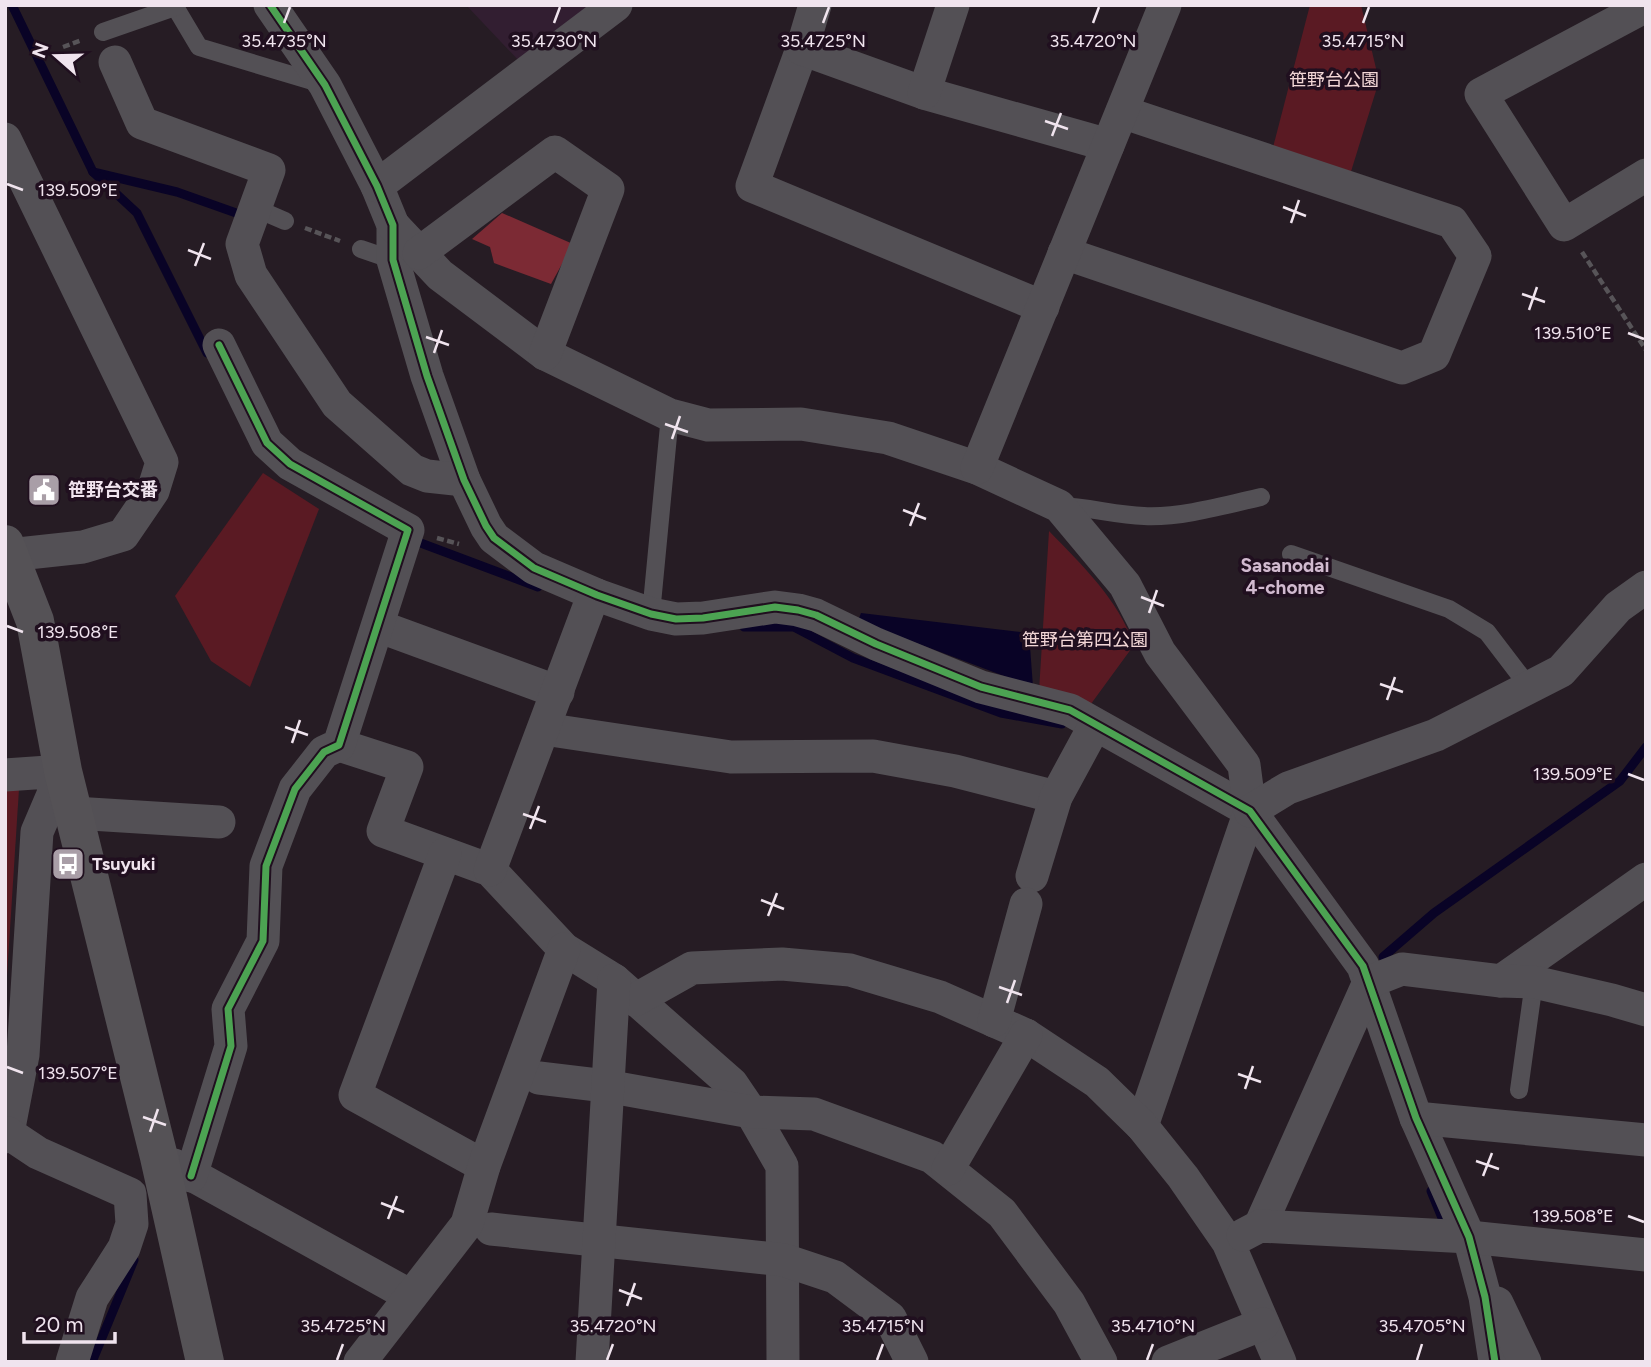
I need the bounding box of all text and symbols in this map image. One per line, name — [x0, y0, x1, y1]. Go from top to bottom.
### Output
north arrow — [21, 21, 91, 91]
text: 35.4735°N — [241, 30, 327, 52]
text: 35.4730°N — [511, 30, 597, 52]
text: 35.4725°N — [780, 30, 866, 52]
text: 35.4720°N — [1050, 30, 1136, 52]
text: 35.4715°N — [1321, 30, 1405, 52]
text: N — [27, 40, 54, 61]
park label: 笹野台公園 — [1289, 69, 1379, 91]
text: 139.509°E — [38, 179, 118, 201]
text: 139.510°E — [1534, 322, 1612, 344]
public building icon: 笹野台交番 — [25, 471, 63, 509]
place label: 笹野台交番 — [68, 479, 158, 501]
district label: Sasanodai 4-chome — [1241, 554, 1329, 599]
text: 139.508°E — [37, 621, 119, 643]
park label: 笹野台第四公園 — [1022, 629, 1148, 651]
text: 139.509°E — [1533, 763, 1613, 785]
bus stop icon: Tsuyuki — [49, 845, 87, 883]
place label: Tsuyuki — [92, 853, 155, 875]
text: 139.507°E — [38, 1062, 118, 1084]
text: 139.508°E — [1532, 1205, 1614, 1227]
scale bar — [24, 1300, 116, 1344]
text: 20 m — [35, 1312, 83, 1337]
text: 35.4725°N — [300, 1315, 386, 1337]
text: 35.4720°N — [570, 1315, 656, 1337]
text: 35.4715°N — [841, 1315, 925, 1337]
text: 35.4710°N — [1111, 1315, 1195, 1337]
text: 35.4705°N — [1378, 1315, 1466, 1337]

